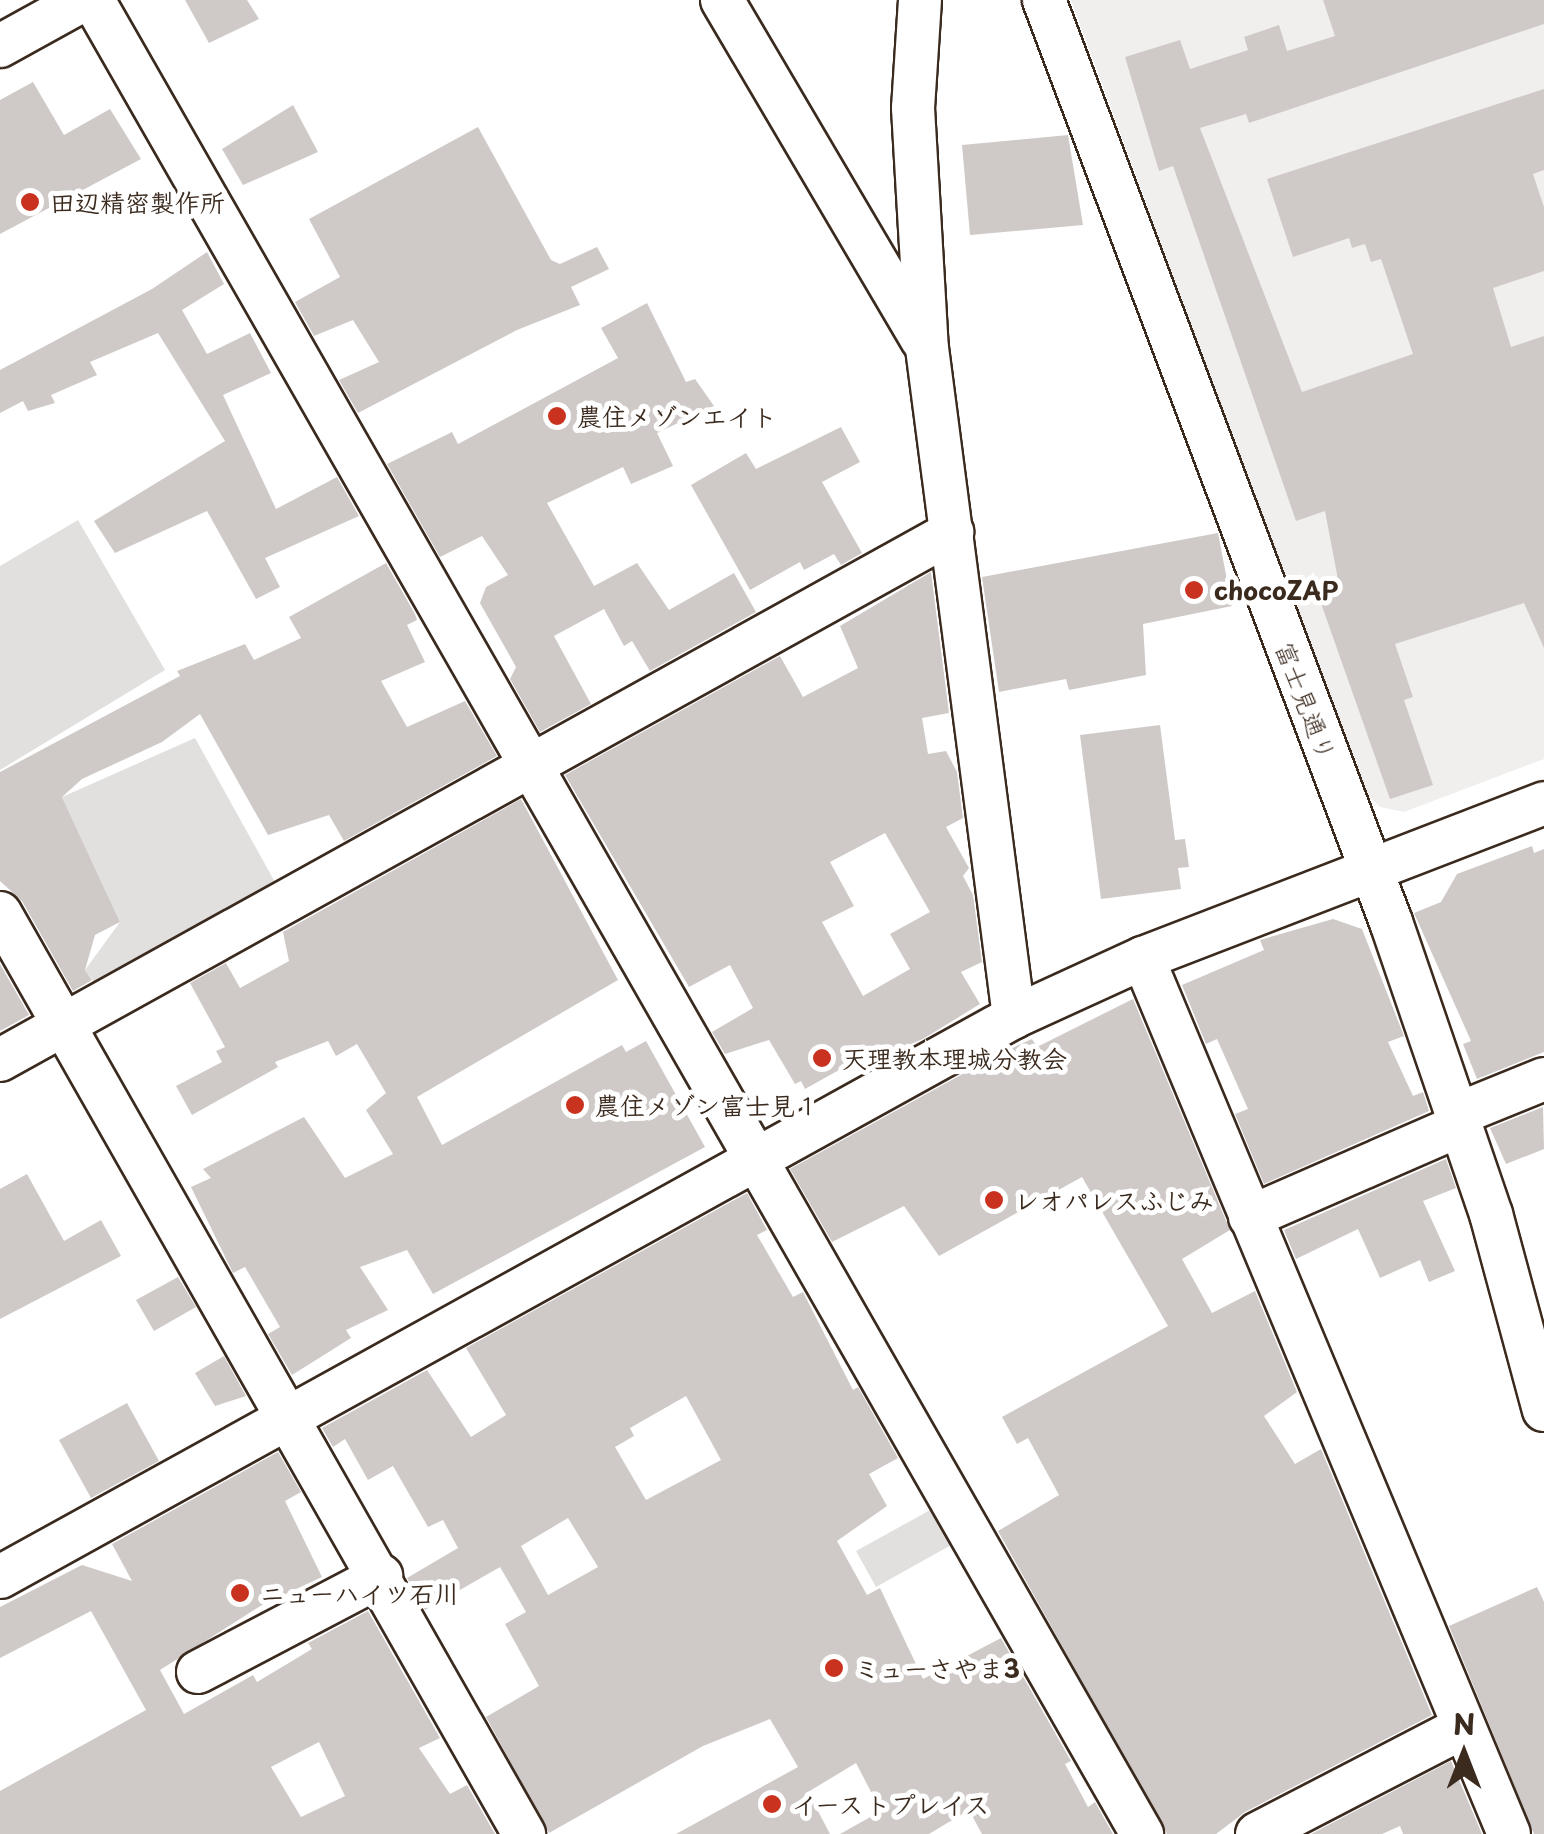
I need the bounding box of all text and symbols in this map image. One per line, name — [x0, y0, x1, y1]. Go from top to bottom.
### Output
place label: 田辺精密製作所 — [50, 187, 225, 217]
marker: 田辺精密製作所 — [19, 191, 41, 213]
place label: 農住メゾンエイト — [577, 401, 777, 431]
marker: 農住メゾンエイト — [546, 405, 568, 427]
place label: chocoZAP — [1214, 575, 1338, 605]
marker: chocoZAP — [1183, 579, 1205, 601]
street label: 富士見通り — [1270, 637, 1342, 765]
place label: 天理教本理城分教会 — [842, 1043, 1067, 1073]
marker: 天理教本理城分教会 — [811, 1047, 833, 1069]
place label: 農住メゾン富士見１ — [595, 1090, 820, 1120]
marker: 農住メゾン富士見１ — [564, 1094, 586, 1116]
place label: レオパレスふじみ — [1014, 1185, 1214, 1215]
marker: レオパレスふじみ — [983, 1189, 1005, 1211]
place label: ニューハイツ石川 — [260, 1578, 459, 1608]
marker: ニューハイツ石川 — [229, 1582, 251, 1604]
place label: ミューさやま3 — [854, 1653, 1020, 1683]
marker: ミューさやま3 — [823, 1657, 845, 1679]
text: N — [1453, 1702, 1475, 1745]
north arrow — [1414, 1704, 1514, 1804]
place label: イーストプレイス — [792, 1789, 990, 1819]
marker: イーストプレイス — [761, 1793, 783, 1815]

